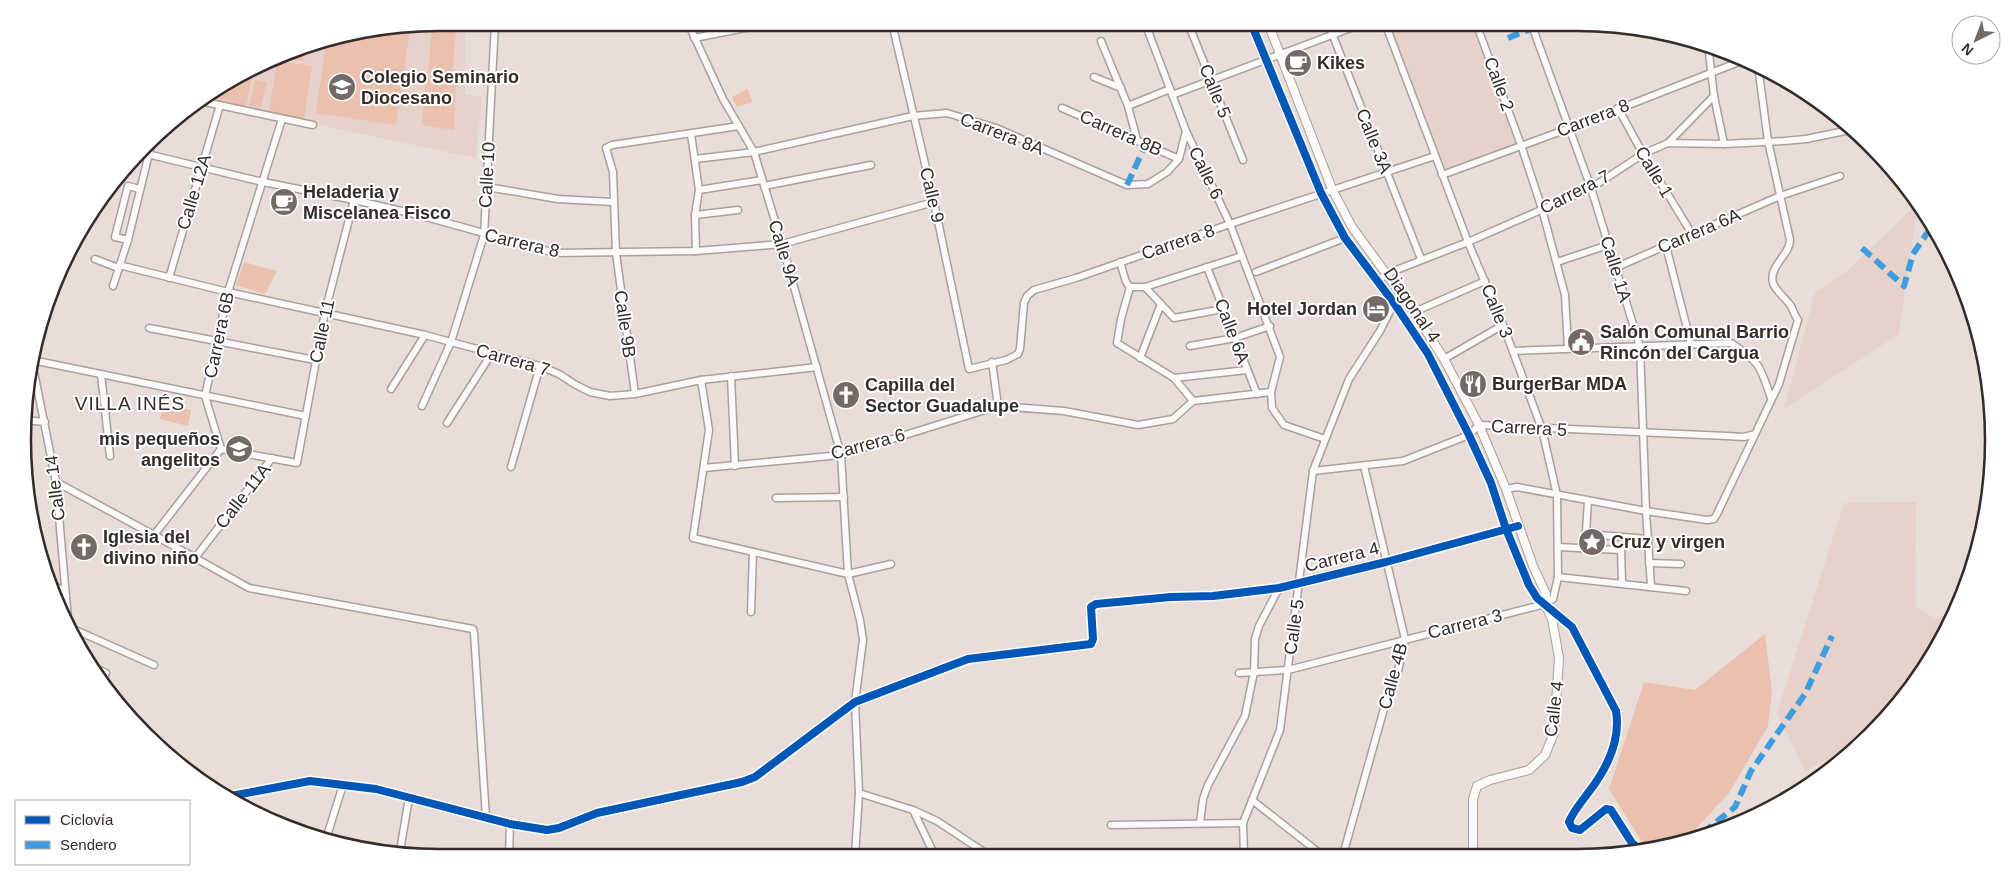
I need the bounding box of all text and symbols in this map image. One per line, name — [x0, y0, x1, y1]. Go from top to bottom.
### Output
north arrow — [1951, 15, 2001, 65]
text: N — [1958, 40, 1976, 59]
cafe icon: Kikes — [1283, 48, 1313, 78]
place label: Kikes — [1317, 53, 1365, 73]
street label: Calle 2 — [1480, 54, 1518, 114]
street label: Calle 5 — [1195, 61, 1235, 121]
place label: Colegio Seminario Diocesano — [361, 67, 519, 108]
school or university icon: Colegio Seminario Diocesano — [327, 72, 357, 102]
street label: Carrera 8 — [1554, 95, 1632, 141]
street label: Carrera 8B — [1077, 106, 1165, 160]
street label: Calle 3A — [1352, 106, 1396, 176]
street label: Carrera 8A — [957, 109, 1047, 159]
street label: Calle 10 — [475, 141, 499, 209]
street label: Calle 6 — [1185, 143, 1227, 203]
street label: Calle 1 — [1631, 143, 1677, 201]
street label: Calle 12A — [173, 152, 215, 232]
street label: Calle 9 — [916, 165, 948, 225]
street label: Carrera 7 — [1537, 166, 1613, 218]
place label: Heladeria y Miscelanea Fisco — [303, 182, 451, 223]
cafe icon: Heladeria y Miscelanea Fisco — [269, 187, 299, 217]
street label: Carrera 6A — [1655, 205, 1743, 257]
street label: Calle 9A — [764, 218, 804, 288]
street label: Carrera 8 — [1139, 220, 1217, 264]
street label: Carrera 8 — [483, 225, 561, 261]
street label: Calle 1A — [1596, 234, 1636, 304]
street label: Diagonal 4 — [1380, 264, 1444, 346]
street label: Calle 3 — [1477, 281, 1517, 341]
street label: Calle 9B — [610, 289, 640, 359]
street label: Carrera 6B — [200, 290, 238, 380]
hotel icon: Hotel Jordan — [1361, 294, 1391, 324]
street label: Calle 6A — [1210, 296, 1254, 366]
street label: Calle 11 — [305, 297, 339, 365]
place label: Hotel Jordan — [1247, 299, 1357, 319]
place label: Salón Comunal Barrio Rincón del Cargua — [1600, 322, 1789, 363]
public building icon: Salón Comunal Barrio Rincón del Cargua — [1566, 327, 1596, 357]
street label: Carrera 7 — [474, 340, 552, 380]
restaurant icon: BurgerBar MDA — [1458, 369, 1488, 399]
place label: BurgerBar MDA — [1492, 374, 1627, 394]
place label: Capilla del Sector Guadalupe — [865, 375, 1019, 416]
church icon: Capilla del Sector Guadalupe — [831, 380, 861, 410]
district label: VILLA INÉS — [75, 393, 185, 414]
street label: Carrera 5 — [1491, 416, 1567, 440]
street label: Carrera 6 — [829, 425, 907, 463]
place label: mis pequeños angelitos — [99, 429, 220, 470]
school or university icon: mis pequeños angelitos — [224, 434, 254, 464]
street label: Calle 14 — [41, 454, 69, 522]
street label: Calle 11A — [212, 460, 274, 532]
place label: Iglesia del divino niño — [103, 527, 199, 568]
place icon: Cruz y virgen — [1577, 527, 1607, 557]
church icon: Iglesia del divino niño — [69, 532, 99, 562]
place label: Cruz y virgen — [1611, 532, 1725, 552]
street label: Carrera 4 — [1303, 538, 1381, 576]
street label: Calle 5 — [1280, 598, 1308, 656]
street label: Carrera 3 — [1426, 605, 1504, 643]
street label: Calle 4B — [1375, 641, 1411, 711]
street label: Calle 4 — [1541, 680, 1567, 738]
legend — [15, 800, 190, 865]
text: Ciclovía — [60, 811, 114, 828]
text: Sendero — [60, 836, 117, 853]

